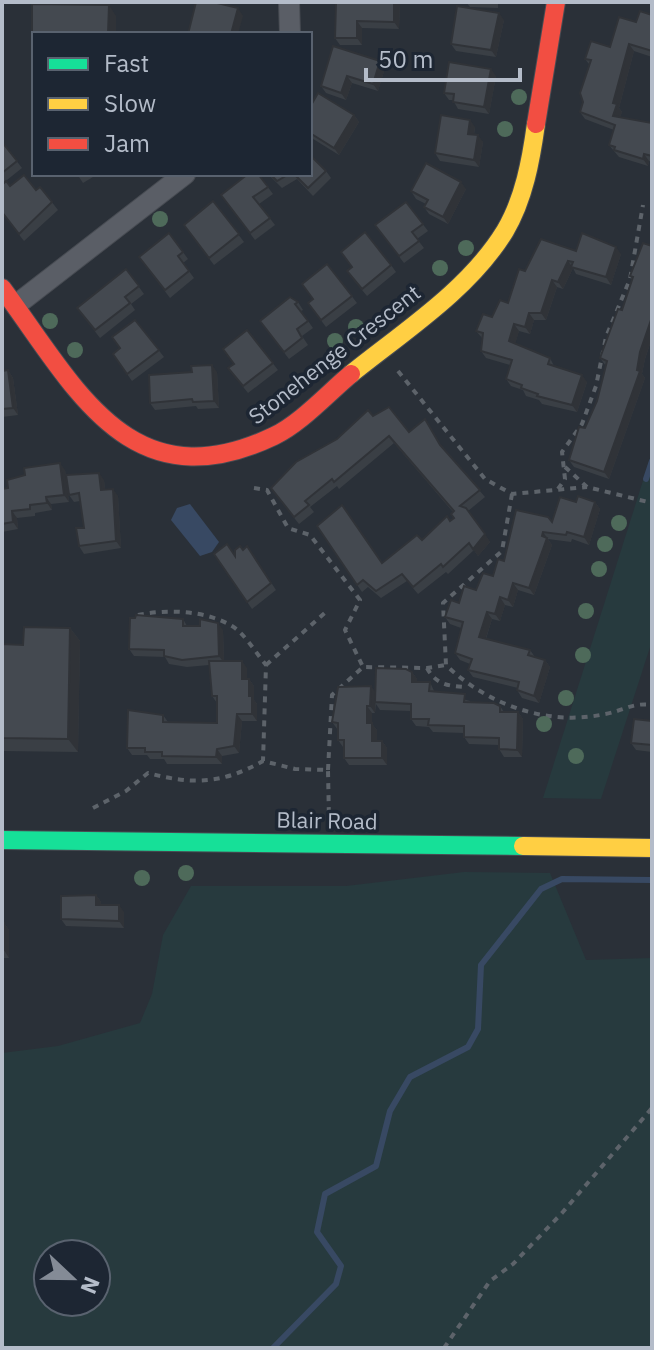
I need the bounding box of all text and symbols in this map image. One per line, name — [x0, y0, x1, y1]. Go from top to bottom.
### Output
legend — [32, 32, 312, 176]
scale bar — [366, 32, 520, 82]
text: 50 m — [378, 43, 433, 75]
text: Fast — [104, 47, 149, 79]
text: Slow — [104, 87, 156, 119]
text: Jam — [104, 127, 150, 159]
street label: Stonehenge Crescent — [242, 278, 426, 430]
street label: Blair Road — [276, 805, 378, 835]
north arrow — [32, 1238, 112, 1318]
text: N — [75, 1273, 107, 1298]

